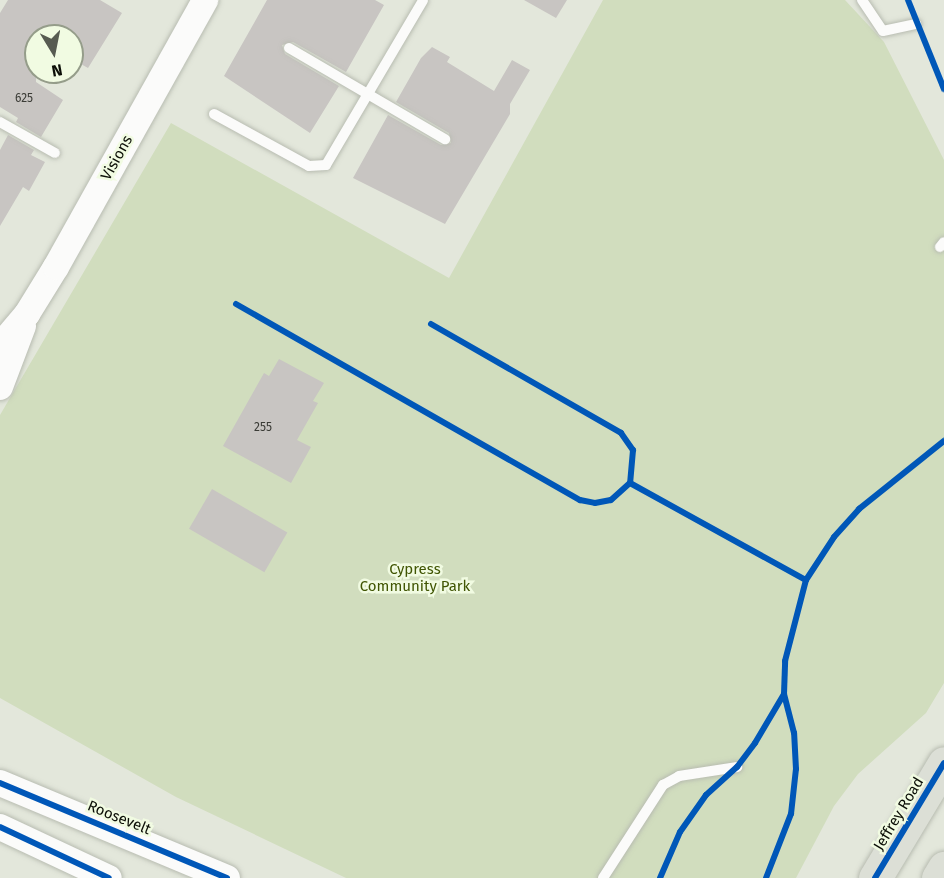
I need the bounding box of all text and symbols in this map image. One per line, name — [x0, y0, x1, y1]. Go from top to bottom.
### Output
north arrow — [24, 24, 84, 84]
text: N — [50, 60, 64, 81]
house number: 625 — [15, 92, 33, 106]
street label: Visions — [97, 132, 137, 184]
house number: 255 — [254, 421, 272, 435]
park label: Cypress Community Park — [360, 560, 470, 595]
street label: Jeffrey Road — [870, 774, 928, 854]
street label: Roosevelt — [85, 797, 153, 839]

